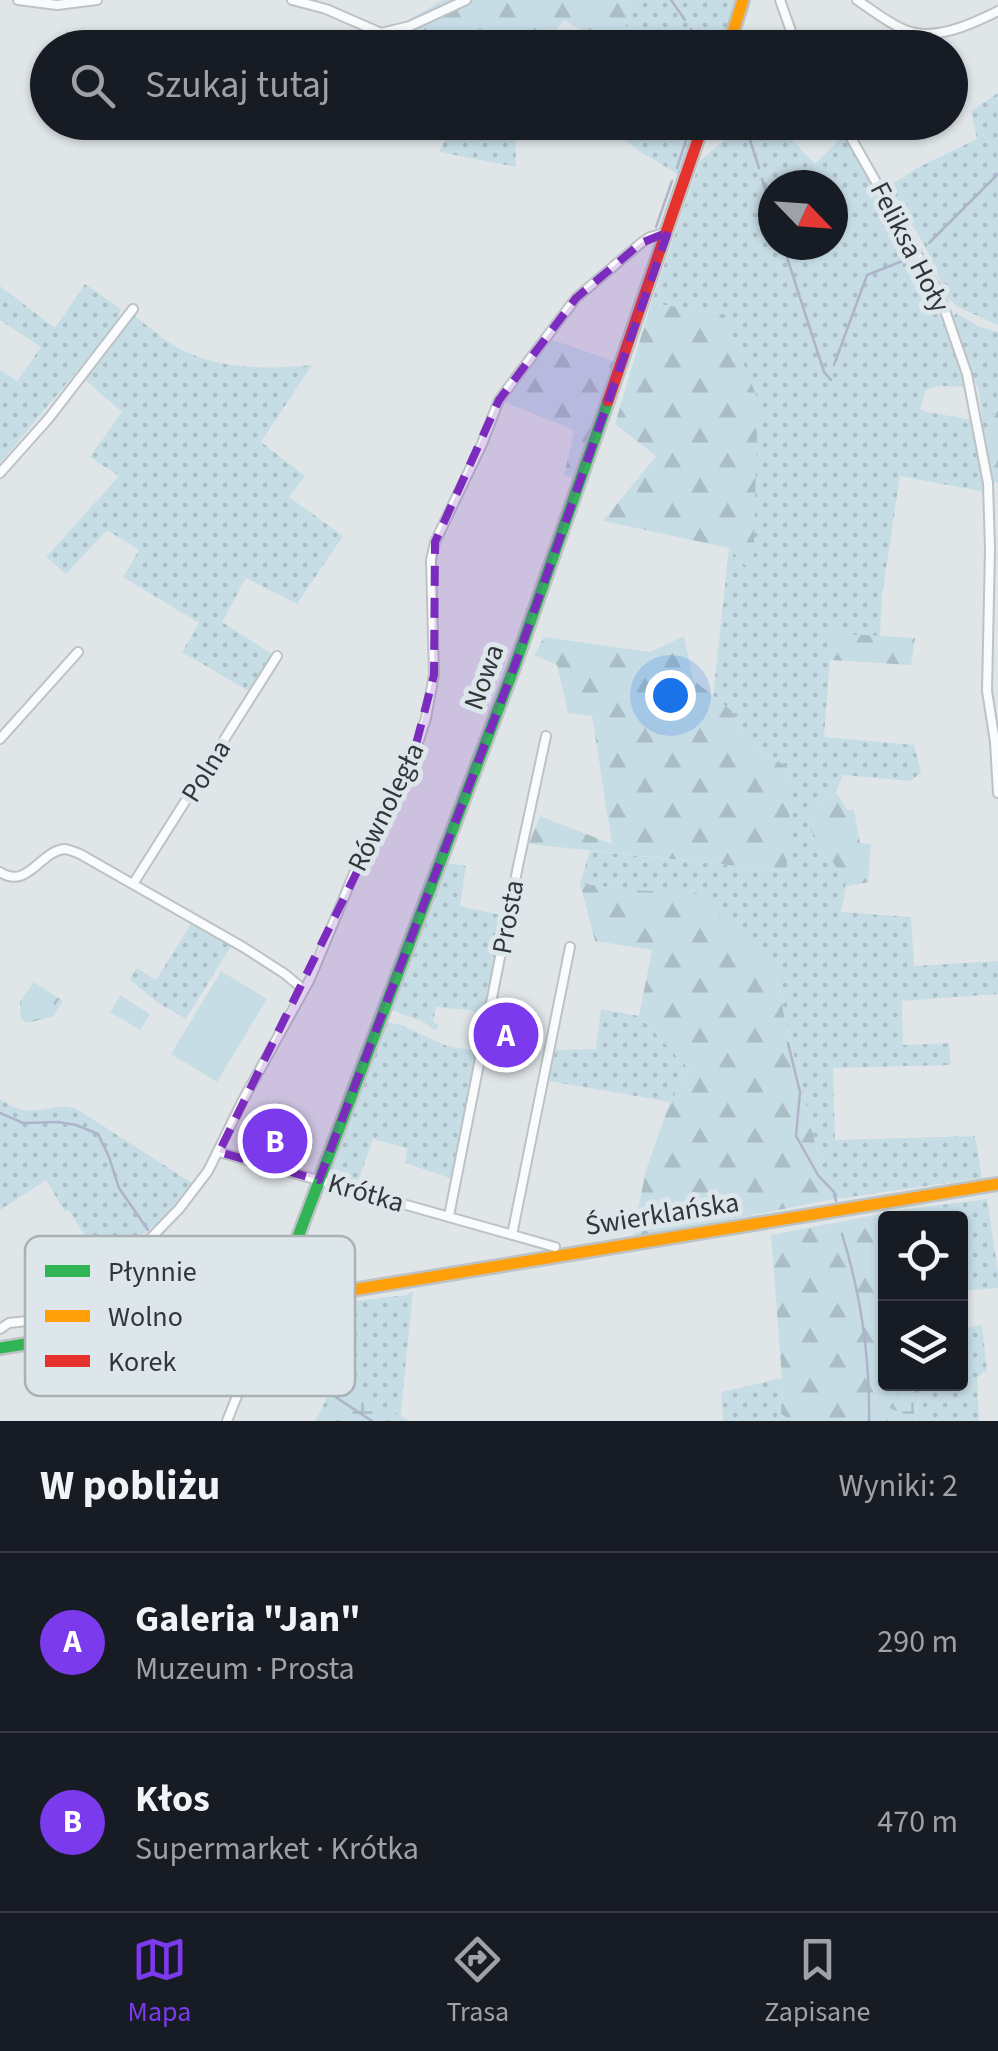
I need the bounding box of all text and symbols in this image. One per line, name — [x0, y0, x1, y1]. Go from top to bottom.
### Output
search box — [30, 30, 968, 140]
icon: search — [65, 58, 120, 113]
text: Szukaj tutaj — [145, 58, 330, 112]
north arrow — [758, 170, 848, 260]
street label: Feliksa Hoły — [860, 175, 960, 319]
street label: Nowa — [454, 639, 514, 715]
your location — [645, 670, 696, 721]
street label: Polna — [171, 732, 241, 810]
street label: Równoległa — [338, 736, 434, 878]
street label: Prosta — [482, 877, 534, 957]
pin: A — [474, 998, 538, 1072]
pin: B — [242, 1104, 308, 1178]
street label: Krótka — [323, 1163, 409, 1223]
street label: Świerklańska — [582, 1182, 742, 1246]
map controls — [878, 1211, 968, 1391]
button: locate — [878, 1211, 968, 1301]
legend — [25, 1236, 355, 1396]
text: Płynnie — [108, 1252, 197, 1292]
text: Wolno — [108, 1297, 183, 1337]
button: layers — [878, 1301, 968, 1391]
text: Korek — [108, 1342, 177, 1382]
text: W pobliżu — [40, 1456, 220, 1516]
text: Wyniki: 2 — [839, 1463, 958, 1509]
text: Galeria "Jan" — [135, 1592, 361, 1646]
text: A — [63, 1619, 82, 1665]
text: 290 m — [877, 1619, 958, 1665]
text: Muzeum · Prosta — [135, 1646, 355, 1692]
text: Kłos — [135, 1772, 210, 1826]
text: B — [63, 1799, 82, 1845]
text: 470 m — [877, 1799, 958, 1845]
text: Supermarket · Krótka — [135, 1826, 419, 1872]
tab: Mapa — [128, 1932, 191, 2032]
tab: Trasa — [446, 1932, 509, 2032]
tab: Zapisane — [764, 1932, 870, 2032]

